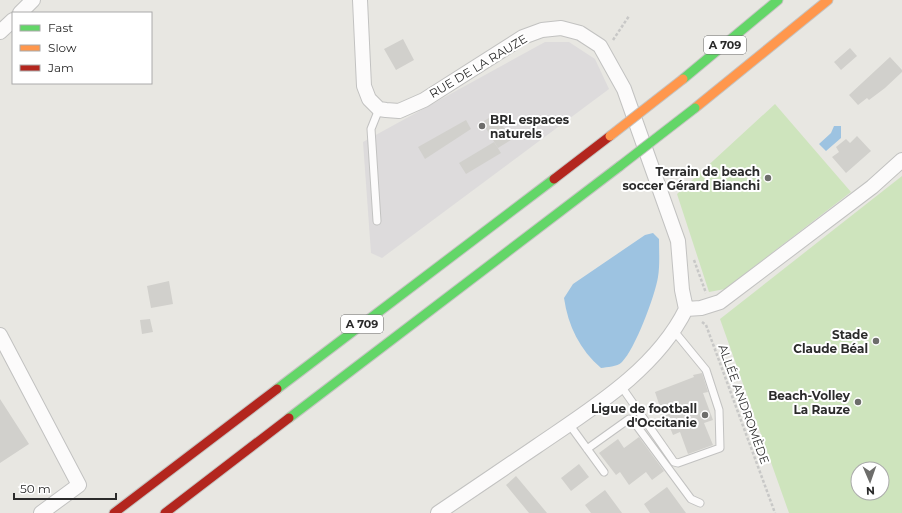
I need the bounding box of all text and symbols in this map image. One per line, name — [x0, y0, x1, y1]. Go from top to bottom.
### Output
legend — [12, 12, 152, 84]
text: Fast — [48, 20, 73, 35]
street label: RUE DE LA RAUZE — [426, 31, 530, 101]
road number: A 709 — [704, 36, 746, 54]
text: Slow — [48, 40, 77, 55]
text: Jam — [47, 60, 74, 75]
place label: BRL espaces naturels — [490, 112, 570, 141]
marker: BRL espaces naturels — [477, 121, 487, 131]
place label: Terrain de beach soccer Gérard Bianchi — [622, 164, 760, 193]
marker: Terrain de beach soccer Gérard Bianchi — [763, 173, 773, 183]
road number: A 709 — [341, 315, 383, 333]
place label: Stade Claude Béal — [793, 327, 868, 356]
marker: Stade Claude Béal — [871, 336, 881, 346]
street label: ALLÉE ANDROMÈDE — [715, 342, 773, 466]
place label: Beach-Volley La Rauze — [768, 388, 851, 417]
marker: Beach-Volley La Rauze — [853, 397, 863, 407]
place label: Ligue de football d'Occitanie — [591, 401, 697, 430]
marker: Ligue de football d'Occitanie — [700, 410, 710, 420]
north arrow — [850, 461, 890, 501]
scale bar — [14, 475, 116, 501]
text: 50 m — [20, 481, 51, 496]
text: N — [866, 484, 875, 498]

